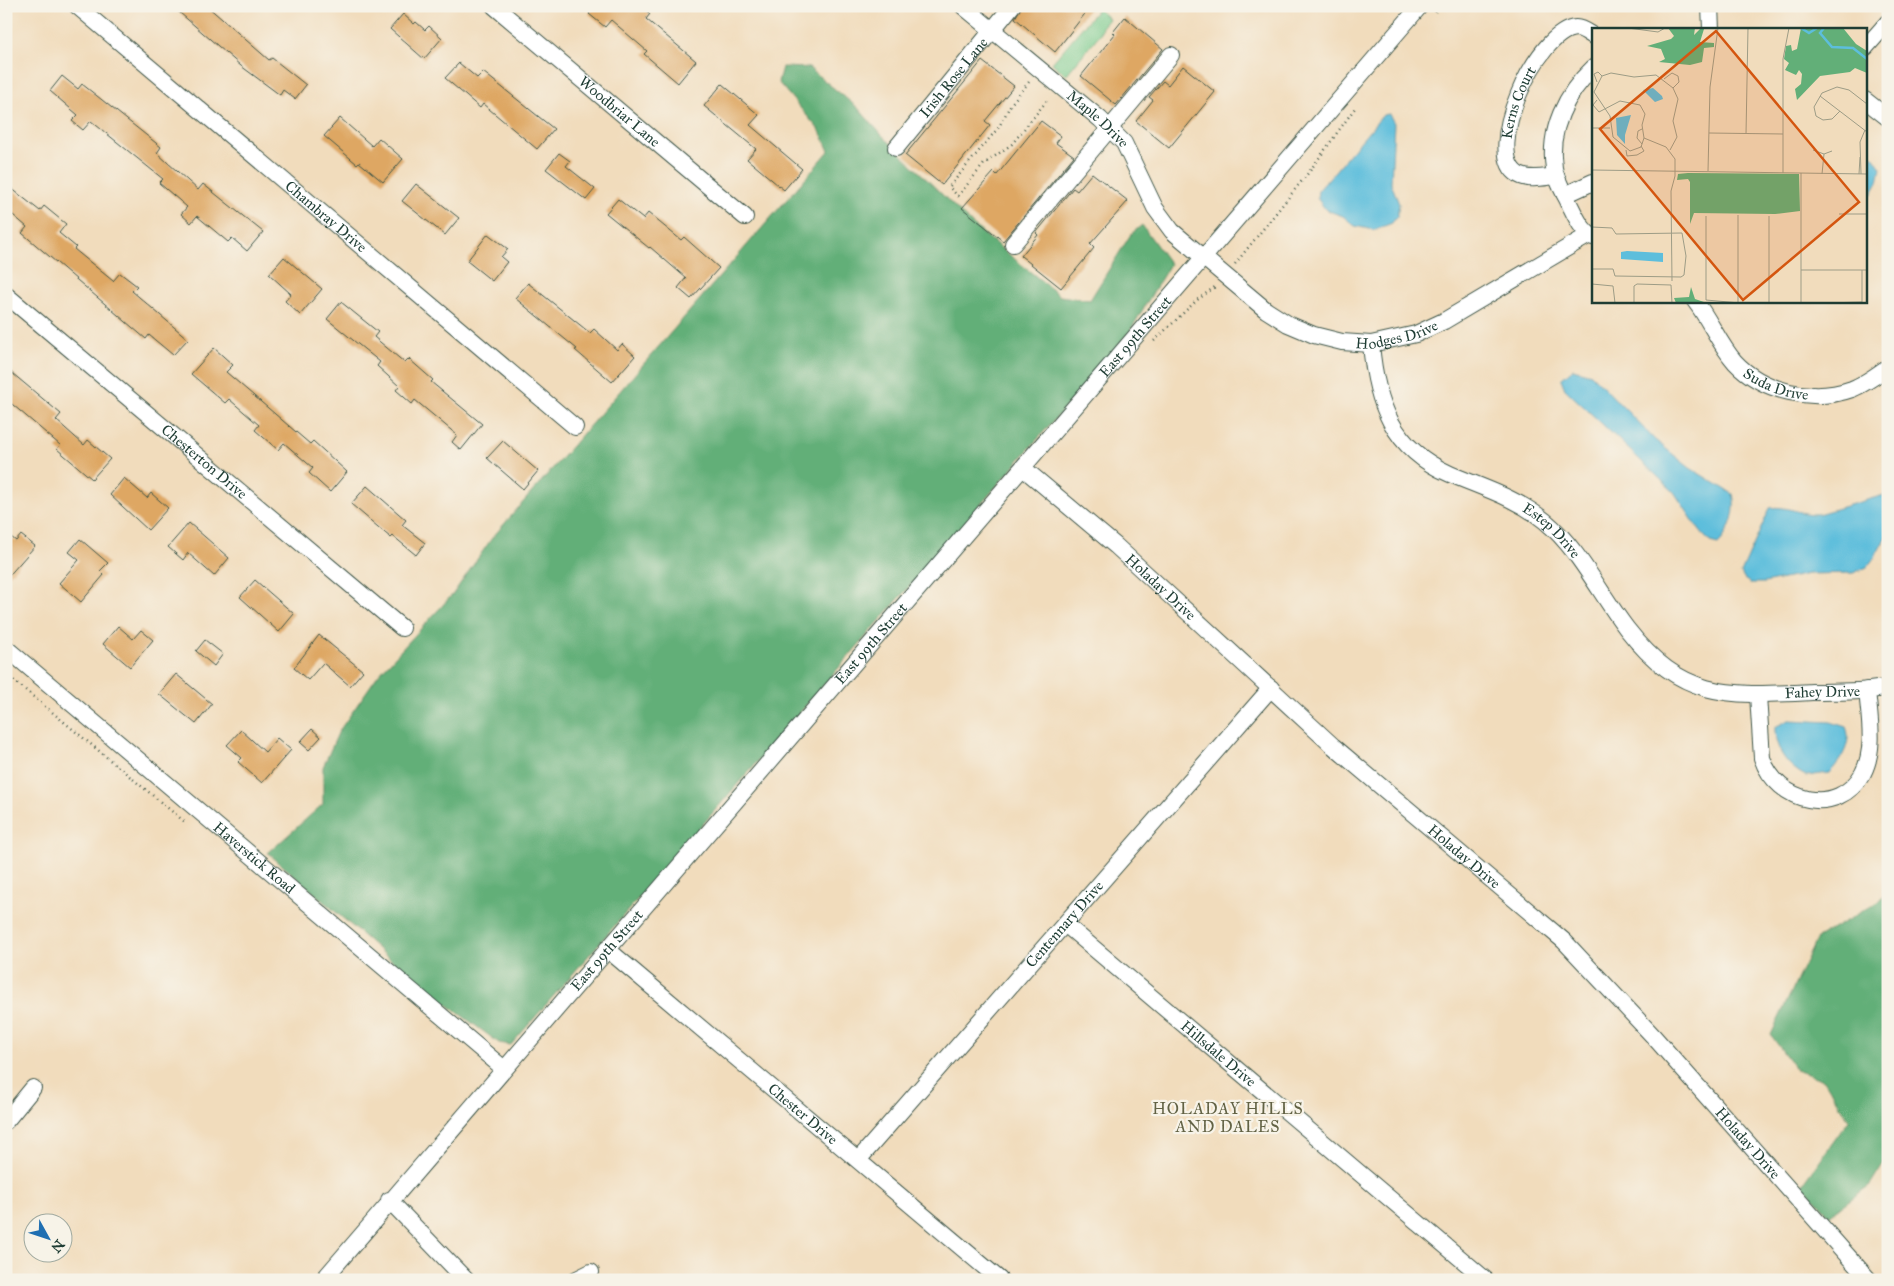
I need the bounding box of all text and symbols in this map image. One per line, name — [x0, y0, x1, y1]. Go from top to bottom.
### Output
inset map — [1592, 28, 1866, 302]
street label: Irish Rose Lane — [916, 34, 992, 121]
street label: Kerns Court — [1498, 63, 1540, 140]
street label: Woodbriar Lane — [575, 72, 664, 151]
street label: Maple Drive — [1063, 86, 1134, 150]
street label: Chambray Drive — [281, 177, 371, 256]
street label: East 99th Street — [1095, 292, 1176, 381]
street label: Hodges Drive — [1355, 316, 1441, 353]
street label: Suda Drive — [1740, 364, 1809, 404]
street label: Chesterton Drive — [158, 421, 251, 503]
street label: Estep Drive — [1519, 499, 1584, 562]
street label: Holaday Drive — [1122, 550, 1200, 624]
street label: East 99th Street — [831, 599, 911, 688]
street label: Fahey Drive — [1784, 682, 1861, 702]
street label: Haverstick Road — [210, 818, 299, 898]
street label: Holaday Drive — [1424, 821, 1504, 892]
street label: Centennary Drive — [1022, 877, 1107, 971]
street label: East 99th Street — [567, 906, 647, 995]
street label: Hillsdale Drive — [1177, 1017, 1260, 1091]
street label: Chester Drive — [764, 1080, 841, 1148]
district label: HOLADAY HILLS AND DALES — [1152, 1099, 1304, 1136]
street label: Holaday Drive — [1711, 1104, 1784, 1183]
north arrow — [22, 1214, 72, 1264]
text: N — [47, 1236, 68, 1256]

